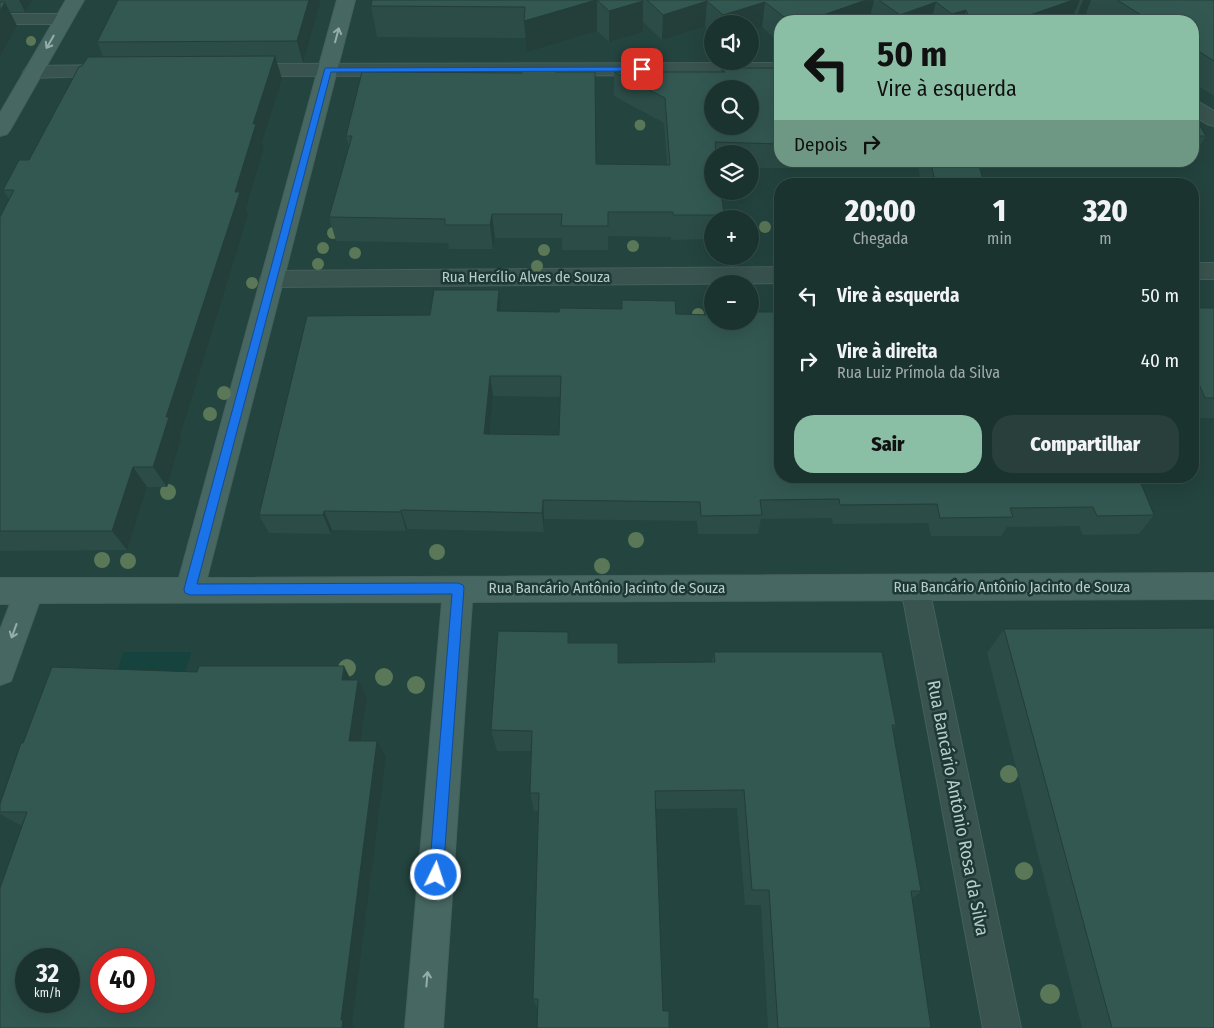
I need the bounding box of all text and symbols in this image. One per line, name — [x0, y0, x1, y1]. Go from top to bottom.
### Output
map controls — [704, 15, 759, 330]
button: sound — [704, 15, 759, 70]
one-way arrow — [333, 27, 342, 43]
text: 50 m — [877, 33, 947, 75]
one-way arrow — [45, 35, 55, 49]
icon: left — [794, 35, 859, 100]
pin — [621, 48, 663, 90]
icon: arrive — [628, 55, 656, 83]
text: Vire à esquerda — [877, 75, 1017, 102]
button: search — [704, 80, 759, 135]
icon: right — [857, 130, 885, 158]
text: Depois — [794, 133, 847, 156]
button: layers — [704, 145, 759, 200]
text: 20:00 — [845, 193, 916, 229]
text: 1 — [993, 193, 1006, 229]
text: 320 — [1083, 193, 1128, 229]
button: + — [704, 210, 759, 265]
text: Chegada — [853, 229, 908, 248]
text: min — [987, 229, 1012, 248]
text: m — [1099, 229, 1112, 248]
street label: Rua Hercílio Alves de Souza — [442, 268, 610, 286]
button: − — [704, 275, 759, 330]
icon: left — [794, 282, 822, 310]
text: Vire à esquerda — [837, 284, 959, 307]
text: 50 m — [1141, 284, 1179, 307]
text: Vire à direita — [837, 340, 938, 363]
icon: right — [794, 347, 822, 375]
text: 40 m — [1141, 349, 1179, 372]
text: Rua Luiz Prímola da Silva — [837, 363, 1000, 382]
button: Sair — [794, 415, 982, 473]
button: Compartilhar — [992, 415, 1179, 473]
street label: Rua Bancário Antônio Jacinto de Souza — [894, 578, 1130, 596]
street label: Rua Bancário Antônio Jacinto de Souza — [489, 579, 725, 597]
one-way arrow — [9, 623, 18, 638]
street label: Rua Bancário Antônio Rosa da Silva — [922, 678, 994, 938]
position arrow — [409, 848, 461, 900]
speed limit sign: 40 — [90, 948, 155, 1013]
text: 32 — [36, 959, 59, 989]
one-way arrow — [423, 972, 432, 988]
text: km/h — [34, 986, 61, 1000]

